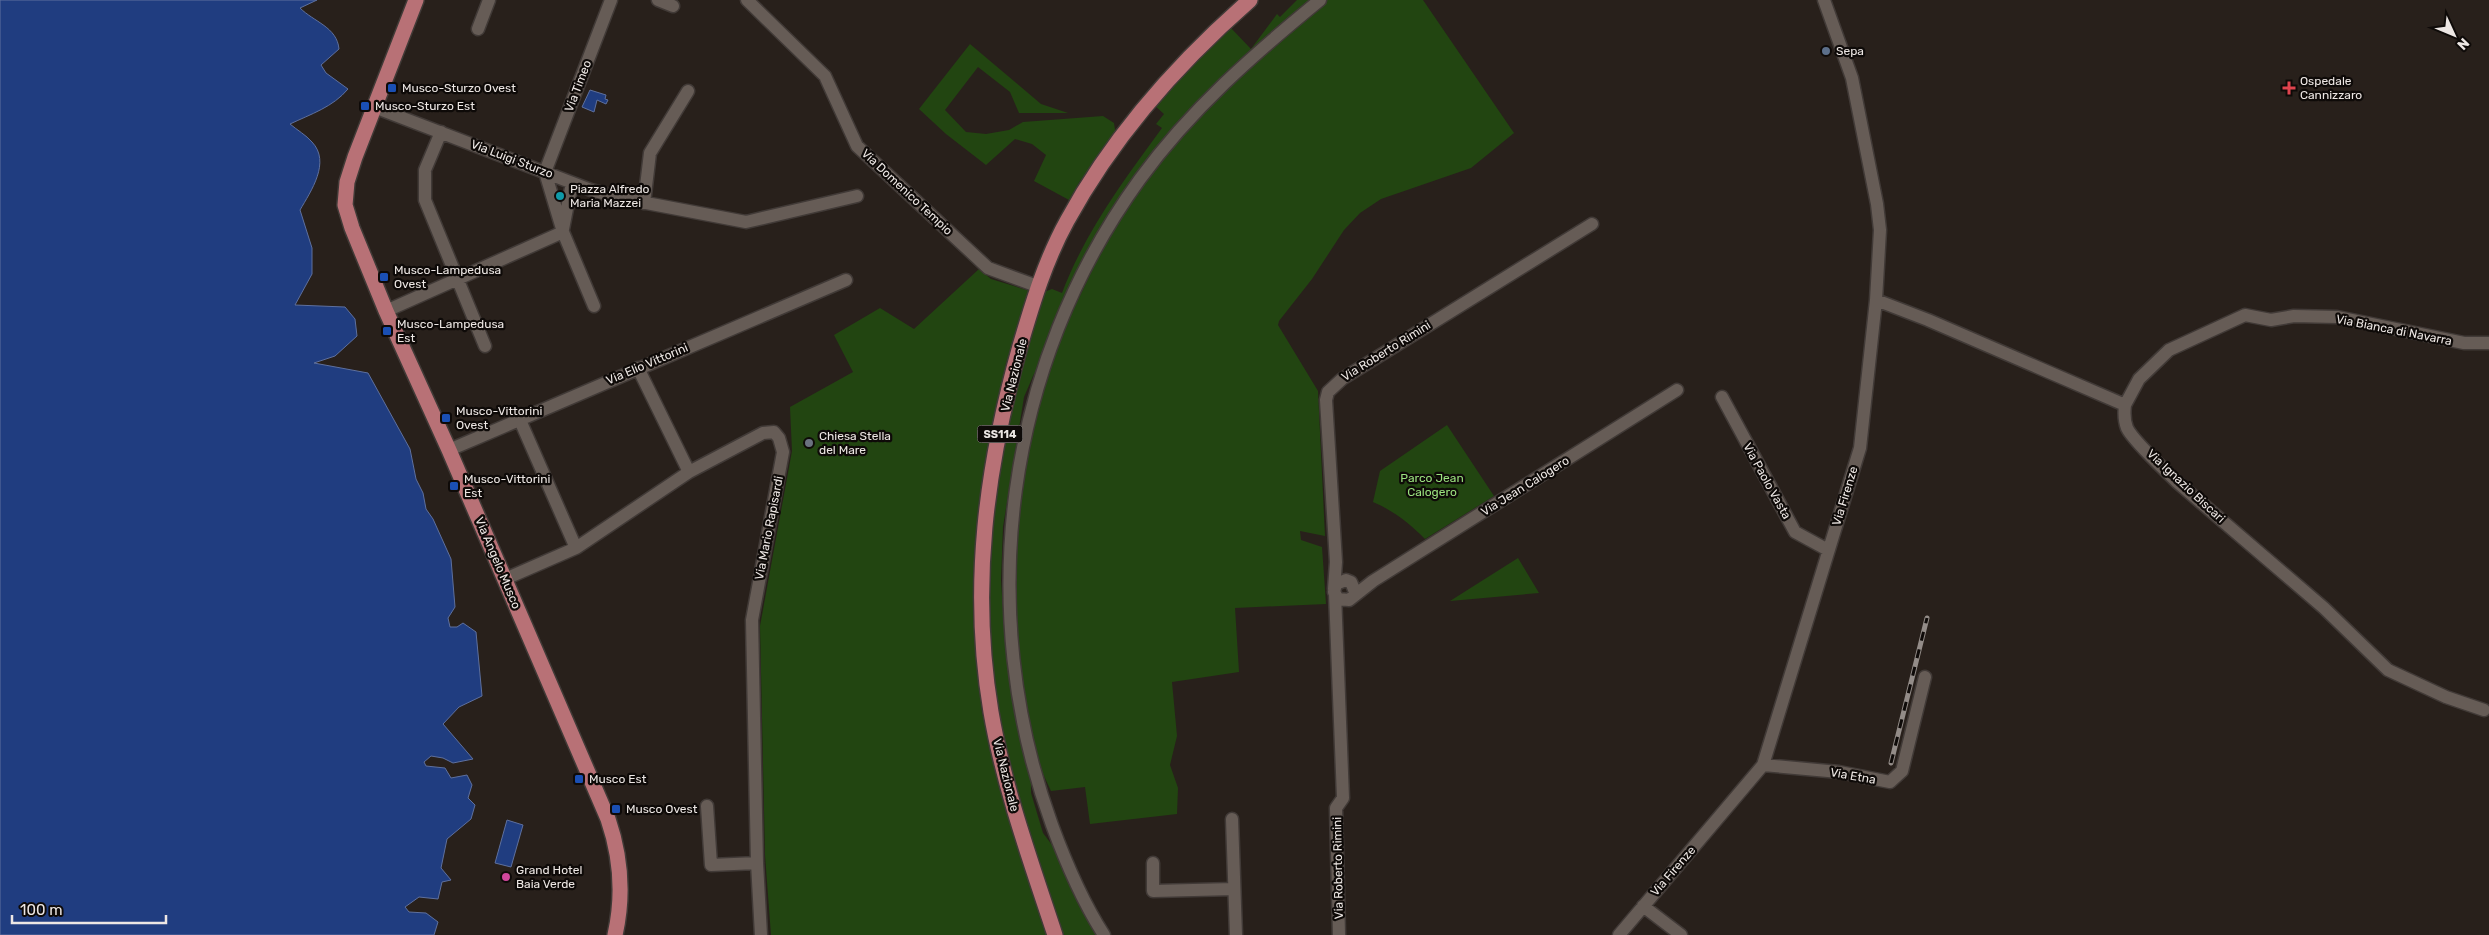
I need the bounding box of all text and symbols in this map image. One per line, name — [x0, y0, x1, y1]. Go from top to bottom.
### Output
north arrow — [2429, 10, 2479, 60]
text: N — [2453, 34, 2473, 53]
place label: Sepa — [1836, 44, 1864, 58]
marker: Sepa — [1820, 45, 1832, 57]
street label: Via Timeo — [562, 58, 594, 114]
place label: Ospedale Cannizzaro — [2300, 74, 2362, 102]
place label: Musco-Sturzo Ovest — [402, 81, 516, 95]
marker: Ospedale Cannizzaro — [2282, 81, 2296, 95]
marker: Musco-Sturzo Ovest — [386, 82, 398, 94]
place label: Musco-Sturzo Est — [375, 99, 475, 113]
marker: Musco-Sturzo Est — [359, 100, 371, 112]
street label: Via Luigi Sturzo — [469, 137, 555, 181]
street label: Via Domenico Tempio — [859, 146, 955, 238]
place label: Piazza Alfredo Maria Mazzei — [570, 182, 650, 210]
marker: Piazza Alfredo Maria Mazzei — [554, 190, 566, 202]
place label: Musco-Lampedusa Ovest — [394, 263, 501, 291]
marker: Musco-Lampedusa Ovest — [378, 271, 390, 283]
street label: Via Bianca di Navarra — [2335, 312, 2453, 348]
place label: Musco-Lampedusa Est — [397, 317, 504, 345]
street label: Via Roberto Rimini — [1339, 318, 1433, 384]
marker: Musco-Lampedusa Est — [381, 325, 393, 337]
street label: Via Nazionale — [998, 337, 1030, 413]
street label: Via Elio Vittorini — [604, 340, 690, 388]
place label: Musco-Vittorini Ovest — [456, 404, 542, 432]
marker: Musco-Vittorini Ovest — [440, 412, 452, 424]
road number: SS114 — [978, 426, 1022, 442]
place label: Chiesa Stella del Mare — [819, 429, 891, 457]
marker: Chiesa Stella del Mare — [803, 437, 815, 449]
street label: Via Paolo Vasta — [1740, 440, 1794, 522]
street label: Via Ignazio Biscari — [2144, 446, 2228, 526]
street label: Via Jean Calogero — [1478, 453, 1572, 519]
street label: Via Firenze — [1829, 464, 1861, 527]
park label: Parco Jean Calogero — [1400, 471, 1464, 499]
place label: Musco-Vittorini Est — [464, 472, 550, 500]
street label: Via Mario Rapisardi — [752, 475, 786, 581]
marker: Musco-Vittorini Est — [448, 480, 460, 492]
street label: Via Angelo Musco — [472, 515, 524, 611]
street label: Via Nazionale — [990, 737, 1022, 813]
street label: Via Etna — [1829, 765, 1877, 787]
place label: Musco Est — [589, 772, 647, 786]
marker: Musco Est — [573, 773, 585, 785]
place label: Musco Ovest — [626, 802, 698, 816]
marker: Musco Ovest — [610, 803, 622, 815]
street label: Via Roberto Rimini — [1330, 817, 1346, 919]
street label: Via Firenze — [1648, 843, 1699, 899]
place label: Grand Hotel Baia Verde — [516, 863, 582, 891]
marker: Grand Hotel Baia Verde — [500, 871, 512, 883]
scale bar — [12, 892, 166, 924]
text: 100 m — [20, 901, 62, 919]

